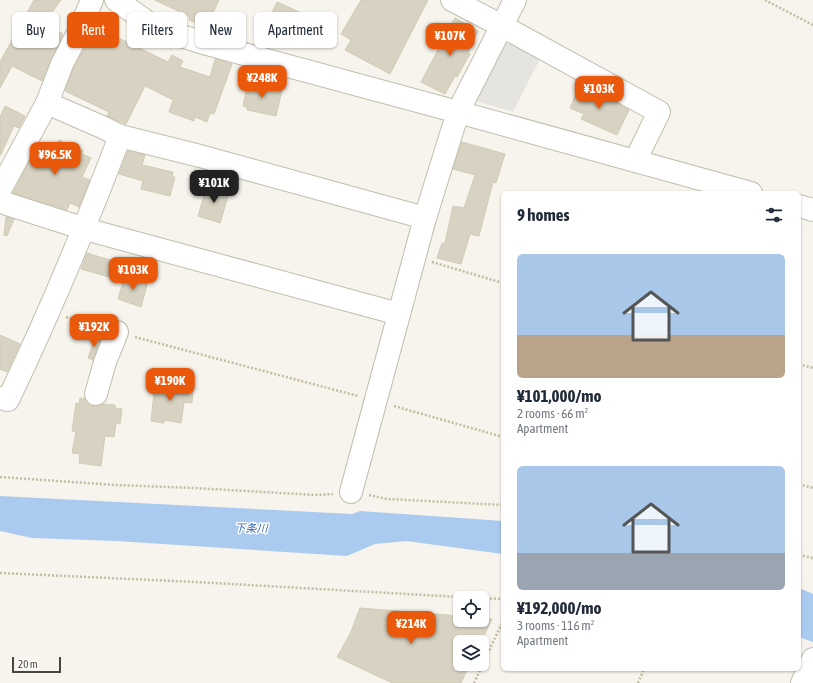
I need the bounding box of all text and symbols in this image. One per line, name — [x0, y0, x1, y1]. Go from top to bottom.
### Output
chip: Buy — [12, 12, 59, 48]
chip: Rent — [67, 12, 119, 48]
chip: Filters — [127, 12, 187, 48]
chip: New — [195, 12, 246, 48]
chip: Apartment — [254, 12, 337, 48]
pin: ¥107K — [422, 23, 478, 57]
text: ¥107K — [435, 28, 465, 43]
pin: ¥248K — [234, 65, 290, 99]
text: ¥248K — [247, 70, 277, 85]
pin: ¥103K — [571, 76, 627, 110]
text: ¥103K — [584, 81, 614, 96]
pin: ¥96.5K — [22, 142, 88, 176]
text: ¥96.5K — [39, 147, 71, 162]
pin: ¥101K — [186, 170, 242, 204]
text: ¥101K — [199, 175, 229, 190]
icon: filters — [763, 204, 785, 226]
text: 9 homes — [517, 205, 570, 225]
pin: ¥103K — [105, 257, 161, 291]
text: ¥103K — [118, 262, 148, 277]
icon: home — [615, 280, 687, 352]
pin: ¥192K — [66, 314, 122, 348]
text: ¥192K — [79, 319, 109, 334]
pin: ¥190K — [142, 368, 198, 402]
text: ¥190K — [155, 373, 185, 388]
text: ¥101,000/mo — [517, 386, 602, 406]
text: 2 rooms · 66 m² — [517, 406, 588, 421]
text: Apartment — [517, 421, 568, 436]
icon: home — [615, 492, 687, 564]
water label: 下条川 — [234, 522, 269, 534]
map controls — [453, 591, 489, 671]
button: locate — [453, 591, 489, 627]
text: ¥192,000/mo — [517, 598, 602, 618]
pin: ¥214K — [383, 611, 439, 645]
text: ¥214K — [396, 616, 426, 631]
text: 3 rooms · 116 m² — [517, 618, 594, 633]
text: Apartment — [517, 633, 568, 648]
button: layers — [453, 635, 489, 671]
scale bar — [12, 655, 61, 674]
text: 20 m — [18, 658, 38, 670]

